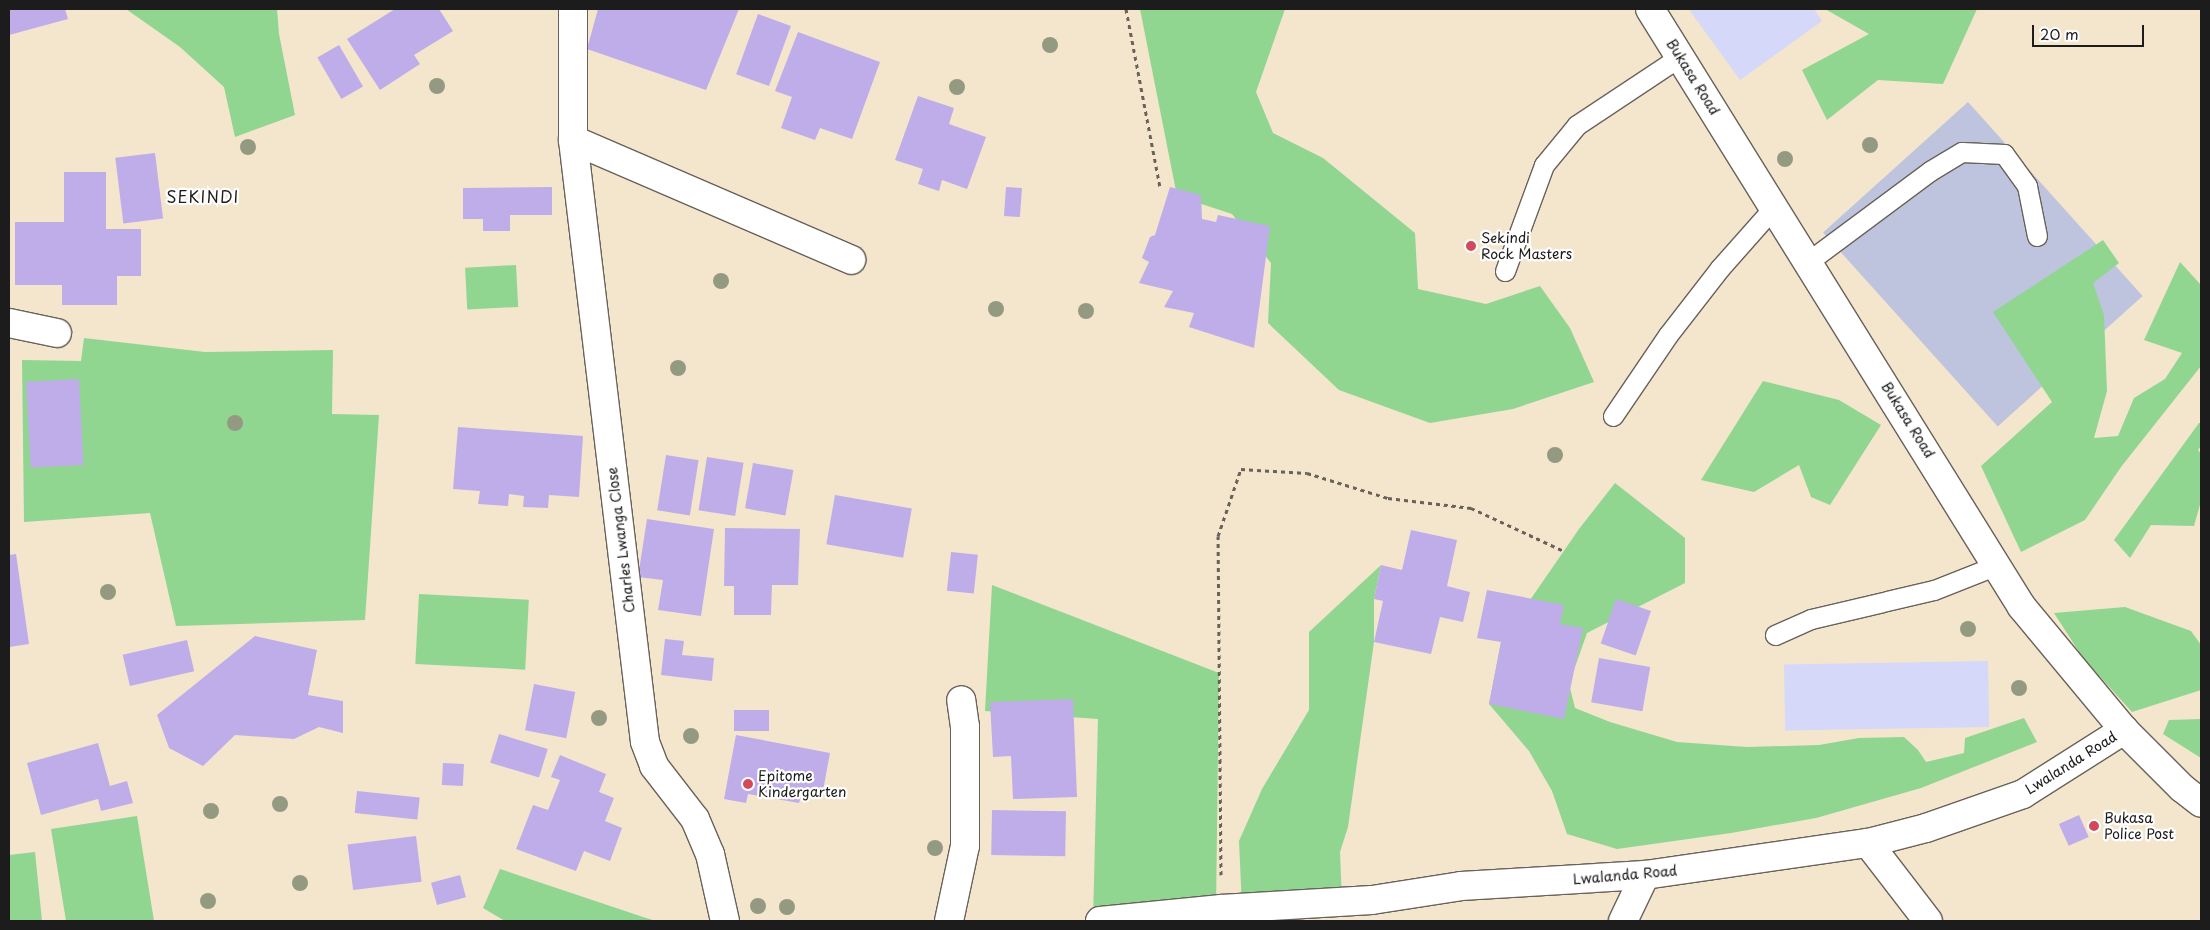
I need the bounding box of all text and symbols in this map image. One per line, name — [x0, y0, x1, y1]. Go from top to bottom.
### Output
scale bar — [2035, 15, 2148, 47]
text: 20 m — [2040, 22, 2079, 45]
street label: Bukasa Road — [1663, 35, 1723, 119]
district label: SEKINDI — [166, 186, 240, 206]
place label: Sekindi Rock Masters — [1481, 230, 1572, 262]
marker: Sekindi Rock Masters — [1465, 240, 1477, 252]
street label: Bukasa Road — [1878, 378, 1938, 462]
street label: Charles Lwanga Close — [604, 465, 638, 615]
street label: Lwalanda Road — [2023, 728, 2119, 798]
place label: Epitome Kindergarten — [758, 768, 846, 800]
marker: Epitome Kindergarten — [742, 778, 754, 790]
place label: Bukasa Police Post — [2104, 810, 2175, 842]
marker: Bukasa Police Post — [2088, 820, 2100, 832]
street label: Lwalanda Road — [1573, 862, 1677, 888]

